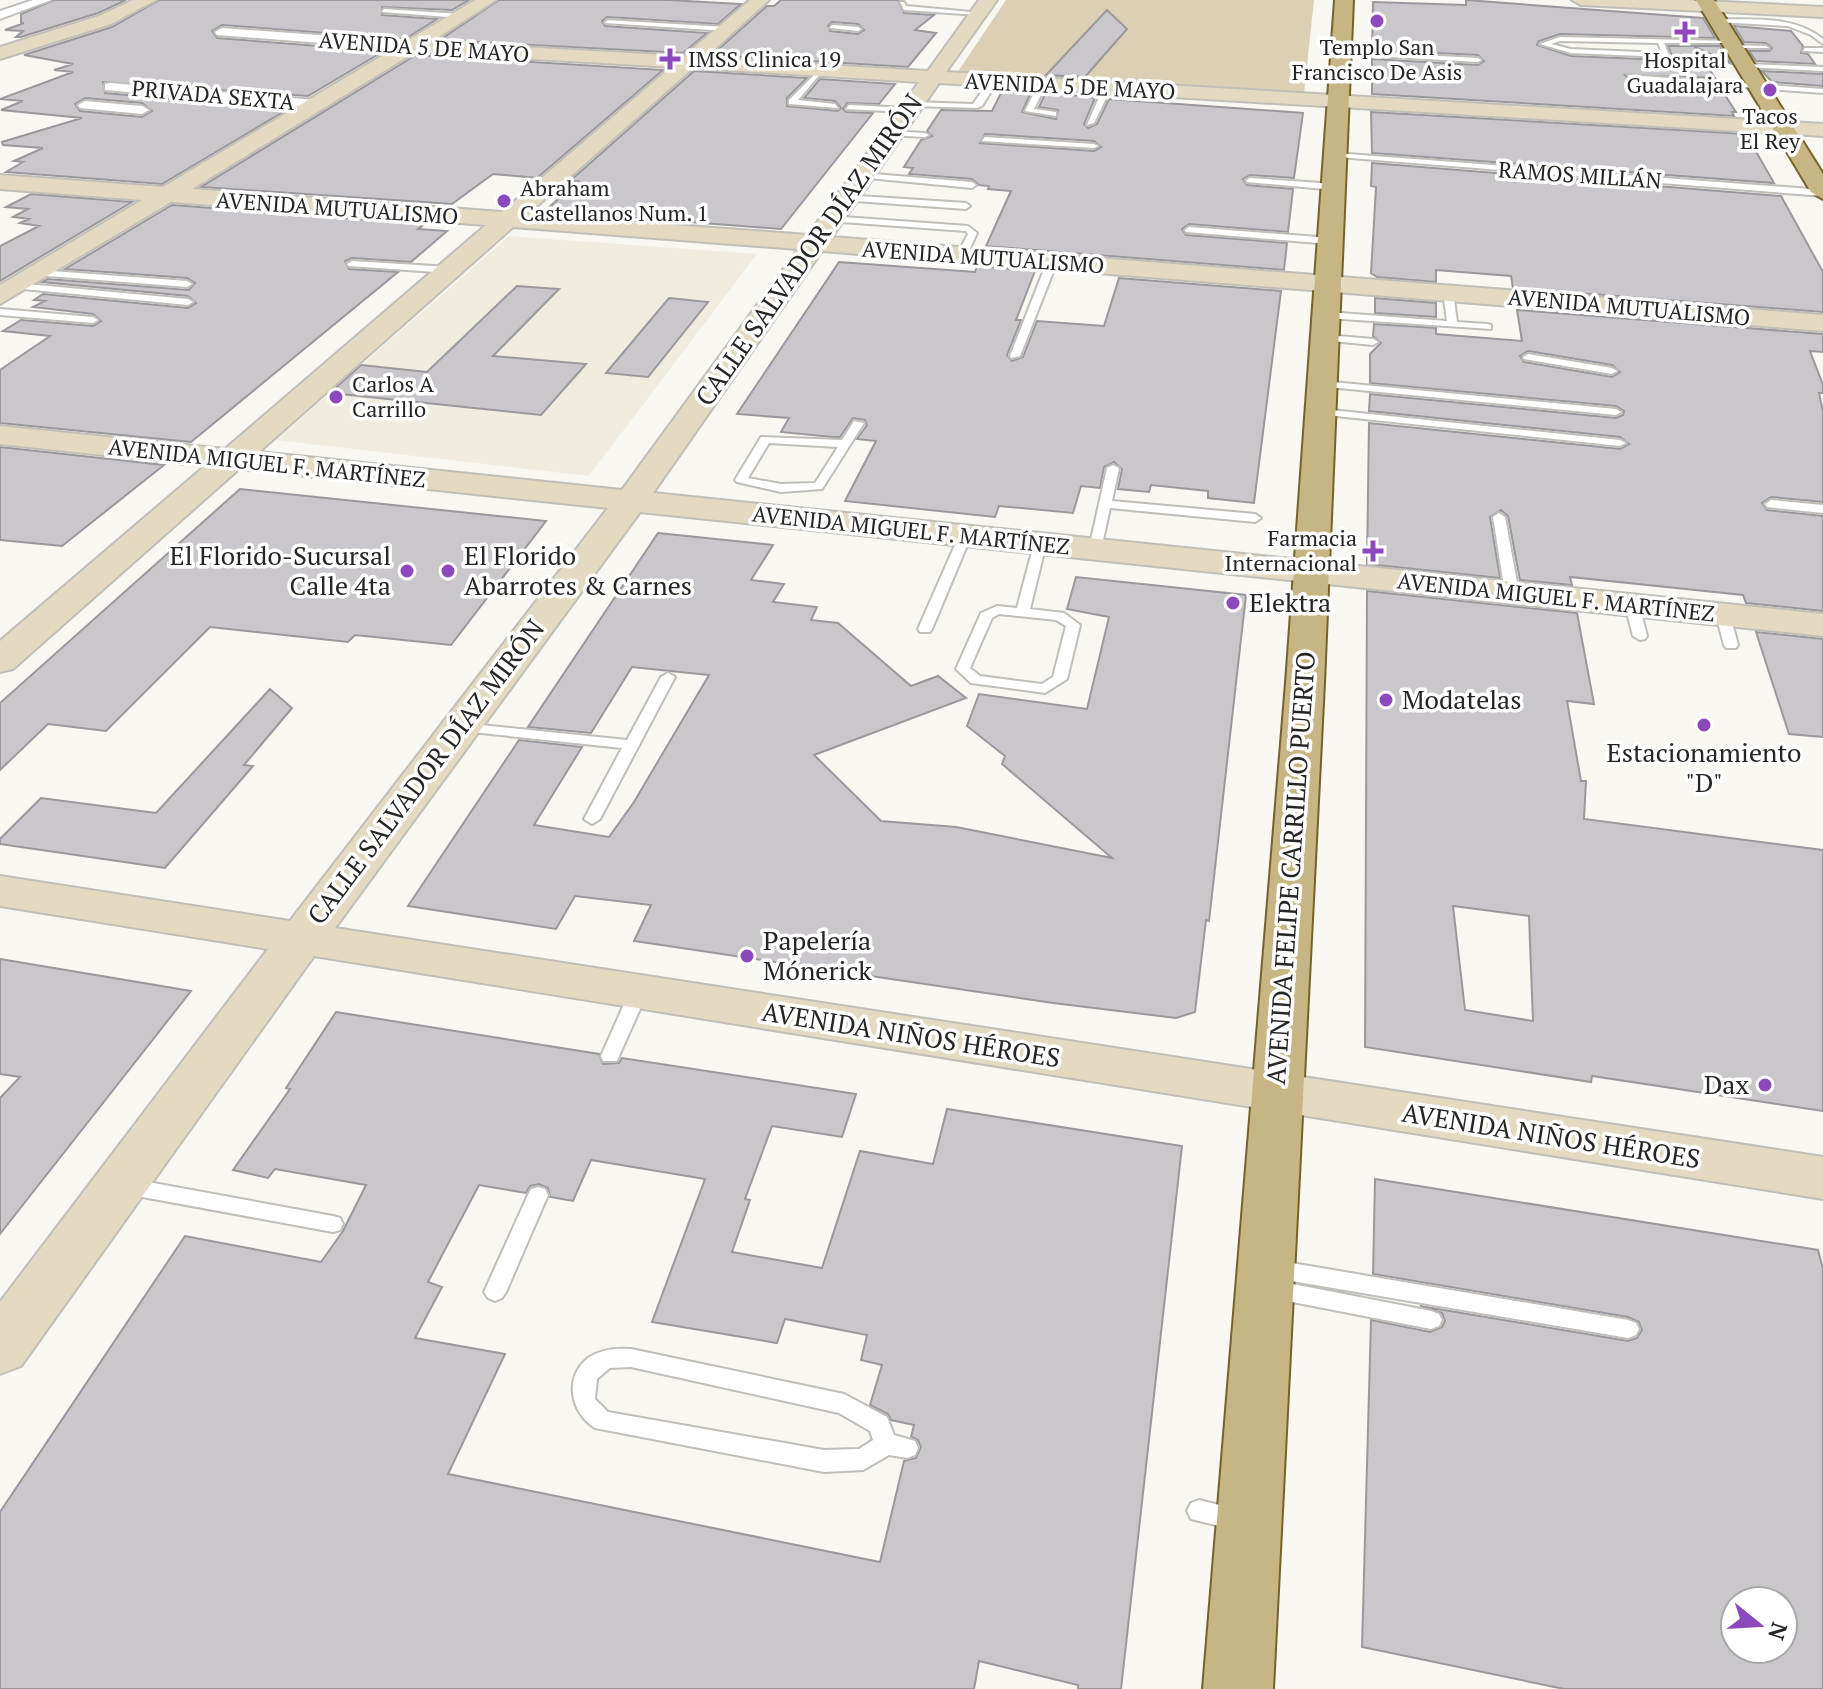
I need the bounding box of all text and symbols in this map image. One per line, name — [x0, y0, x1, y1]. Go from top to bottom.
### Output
marker: Templo San Francisco De Asis — [1368, 12, 1386, 30]
marker: Hospital Guadalajara — [1674, 21, 1696, 43]
street label: AVENIDA 5 DE MAYO — [318, 25, 530, 68]
place label: Templo San Francisco De Asis — [1292, 32, 1462, 86]
place label: IMSS Clinica 19 — [688, 44, 841, 73]
place label: Hospital Guadalajara — [1627, 45, 1743, 99]
marker: IMSS Clinica 19 — [659, 48, 681, 70]
street label: AVENIDA 5 DE MAYO — [964, 65, 1176, 106]
street label: PRIVADA SEXTA — [130, 73, 297, 116]
marker: Tacos El Rey — [1761, 81, 1779, 99]
street label: CALLE SALVADOR DÍAZ MIRÓN — [687, 87, 929, 412]
place label: Tacos El Rey — [1740, 101, 1801, 155]
street label: RAMOS MILLÁN — [1497, 154, 1663, 195]
place label: Abraham Castellanos Num. 1 — [520, 173, 709, 227]
street label: AVENIDA MUTUALISMO — [215, 185, 459, 230]
marker: Abraham Castellanos Num. 1 — [495, 192, 513, 210]
street label: AVENIDA MUTUALISMO — [861, 234, 1105, 279]
street label: AVENIDA MUTUALISMO — [1507, 281, 1751, 332]
place label: Carlos A Carrillo — [352, 369, 435, 423]
marker: Carlos A Carrillo — [327, 388, 345, 406]
street label: AVENIDA MIGUEL F. MARTÍNEZ — [107, 431, 427, 494]
street label: AVENIDA MIGUEL F. MARTÍNEZ — [751, 498, 1071, 561]
place label: Farmacia Internacional — [1224, 523, 1357, 577]
place label: El Florido-Sucursal Calle 4ta — [170, 538, 391, 602]
place label: El Florido Abarrotes & Carnes — [464, 538, 692, 602]
marker: Farmacia Internacional — [1364, 542, 1382, 560]
marker: El Florido-Sucursal Calle 4ta — [398, 562, 416, 580]
marker: El Florido Abarrotes & Carnes — [439, 562, 457, 580]
street label: AVENIDA MIGUEL F. MARTÍNEZ — [1396, 565, 1716, 628]
place label: Elektra — [1249, 585, 1331, 619]
marker: Elektra — [1224, 594, 1242, 612]
street label: CALLE SALVADOR DÍAZ MIRÓN — [299, 612, 551, 931]
street label: AVENIDA FELIPE CARRILLO PUERTO — [1258, 650, 1322, 1086]
place label: Modatelas — [1402, 682, 1521, 716]
marker: Modatelas — [1377, 691, 1395, 709]
marker: Estacionamiento "D" — [1695, 716, 1713, 734]
place label: Estacionamiento "D" — [1607, 735, 1801, 799]
place label: Papelería Mónerick — [763, 923, 872, 987]
marker: Papelería Mónerick — [738, 947, 756, 965]
street label: AVENIDA NIÑOS HÉROES — [760, 994, 1063, 1074]
place label: Dax — [1704, 1067, 1749, 1101]
marker: Dax — [1756, 1076, 1774, 1094]
street label: AVENIDA NIÑOS HÉROES — [1400, 1095, 1703, 1175]
north arrow — [1719, 1585, 1799, 1665]
text: N — [1762, 1619, 1795, 1644]

